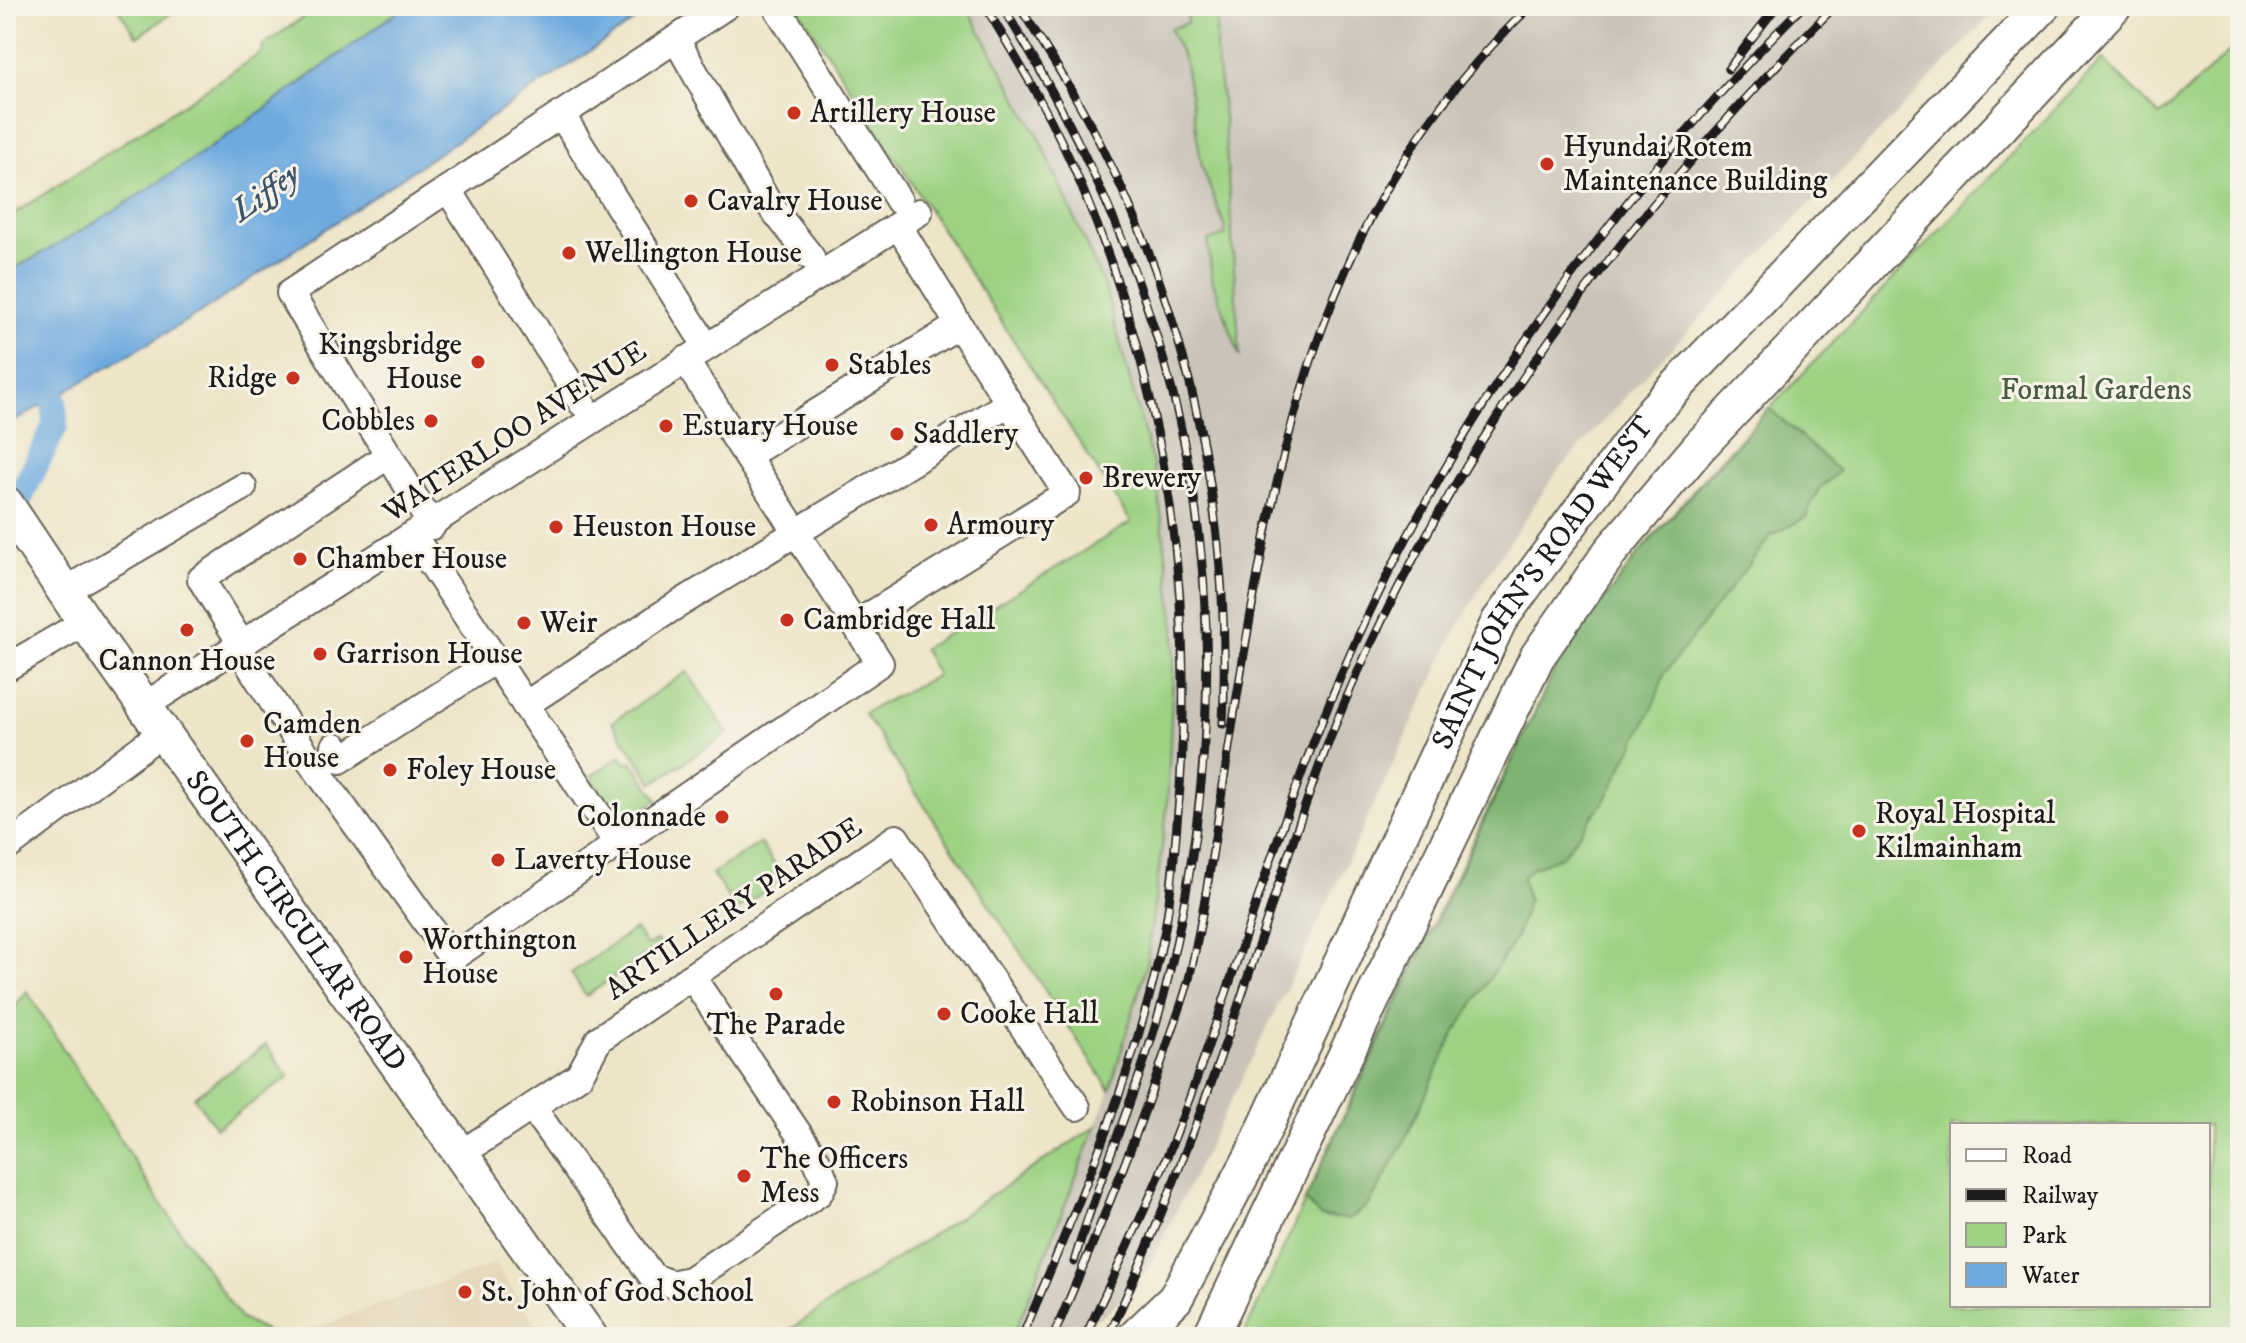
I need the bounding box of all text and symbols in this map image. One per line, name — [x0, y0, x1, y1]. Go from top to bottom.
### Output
place label: Artillery House — [810, 95, 996, 132]
marker: Artillery House — [785, 104, 803, 122]
place label: Hyundai Rotem Maintenance Building — [1563, 129, 1828, 200]
water label: Liffey — [222, 153, 310, 232]
marker: Hyundai Rotem Maintenance Building — [1538, 155, 1556, 173]
place label: Cavalry House — [707, 183, 883, 220]
marker: Cavalry House — [682, 192, 700, 210]
place label: Wellington House — [584, 235, 802, 272]
marker: Wellington House — [560, 244, 578, 262]
place label: Kingsbridge House — [318, 327, 462, 398]
street label: WATERLOO AVENUE — [375, 333, 654, 532]
place label: Stables — [848, 347, 931, 384]
marker: Kingsbridge House — [469, 353, 487, 371]
marker: Stables — [823, 356, 841, 374]
place label: Ridge — [207, 360, 277, 397]
marker: Ridge — [284, 369, 302, 387]
park label: Formal Gardens — [2000, 372, 2192, 409]
place label: Cobbles — [321, 403, 415, 440]
place label: Estuary House — [682, 408, 858, 445]
street label: SAINT JOHN'S ROAD WEST — [1424, 409, 1662, 755]
marker: Cobbles — [422, 412, 440, 430]
place label: Saddlery — [913, 416, 1019, 453]
marker: Estuary House — [657, 417, 675, 435]
marker: Saddlery — [888, 425, 906, 443]
place label: Brewery — [1102, 460, 1202, 497]
marker: Brewery — [1077, 469, 1095, 487]
place label: Armoury — [947, 507, 1055, 544]
place label: Heuston House — [572, 509, 756, 546]
marker: Armoury — [922, 516, 940, 534]
marker: Heuston House — [547, 518, 565, 536]
place label: Chamber House — [316, 541, 507, 578]
marker: Chamber House — [291, 550, 309, 568]
place label: Cambridge Hall — [803, 602, 995, 639]
place label: Weir — [539, 605, 597, 642]
marker: Cambridge Hall — [778, 611, 796, 629]
marker: Weir — [515, 614, 533, 632]
marker: Cannon House — [178, 621, 196, 639]
place label: Garrison House — [336, 636, 523, 673]
place label: Cannon House — [99, 643, 275, 680]
marker: Garrison House — [311, 645, 329, 663]
place label: Camden House — [263, 706, 362, 777]
marker: Camden House — [238, 732, 256, 750]
place label: Foley House — [406, 752, 556, 789]
marker: Foley House — [381, 761, 399, 779]
street label: SOUTH CIRCULAR ROAD — [177, 763, 415, 1078]
place label: Royal Hospital Kilmainham — [1875, 796, 2055, 867]
place label: Colonnade — [577, 799, 706, 836]
marker: Colonnade — [713, 808, 731, 826]
street label: ARTILLERY PARADE — [599, 809, 869, 1009]
marker: Royal Hospital Kilmainham — [1850, 822, 1868, 840]
place label: Laverty House — [514, 842, 692, 879]
marker: Laverty House — [489, 851, 507, 869]
place label: Worthington House — [421, 922, 577, 993]
marker: Worthington House — [397, 948, 415, 966]
marker: The Parade — [767, 985, 785, 1003]
place label: Cooke Hall — [960, 996, 1098, 1033]
marker: Cooke Hall — [935, 1005, 953, 1023]
place label: The Parade — [707, 1007, 845, 1044]
place label: Robinson Hall — [850, 1084, 1025, 1121]
marker: Robinson Hall — [825, 1093, 843, 1111]
legend — [1950, 1123, 2210, 1307]
place label: The Officers Mess — [760, 1141, 908, 1212]
text: Road — [2022, 1141, 2072, 1171]
marker: The Officers Mess — [735, 1167, 753, 1185]
text: Railway — [2022, 1181, 2099, 1211]
text: Park — [2022, 1221, 2067, 1251]
text: Water — [2021, 1261, 2079, 1291]
place label: St. John of God School — [481, 1274, 753, 1311]
marker: St. John of God School — [456, 1283, 474, 1301]

